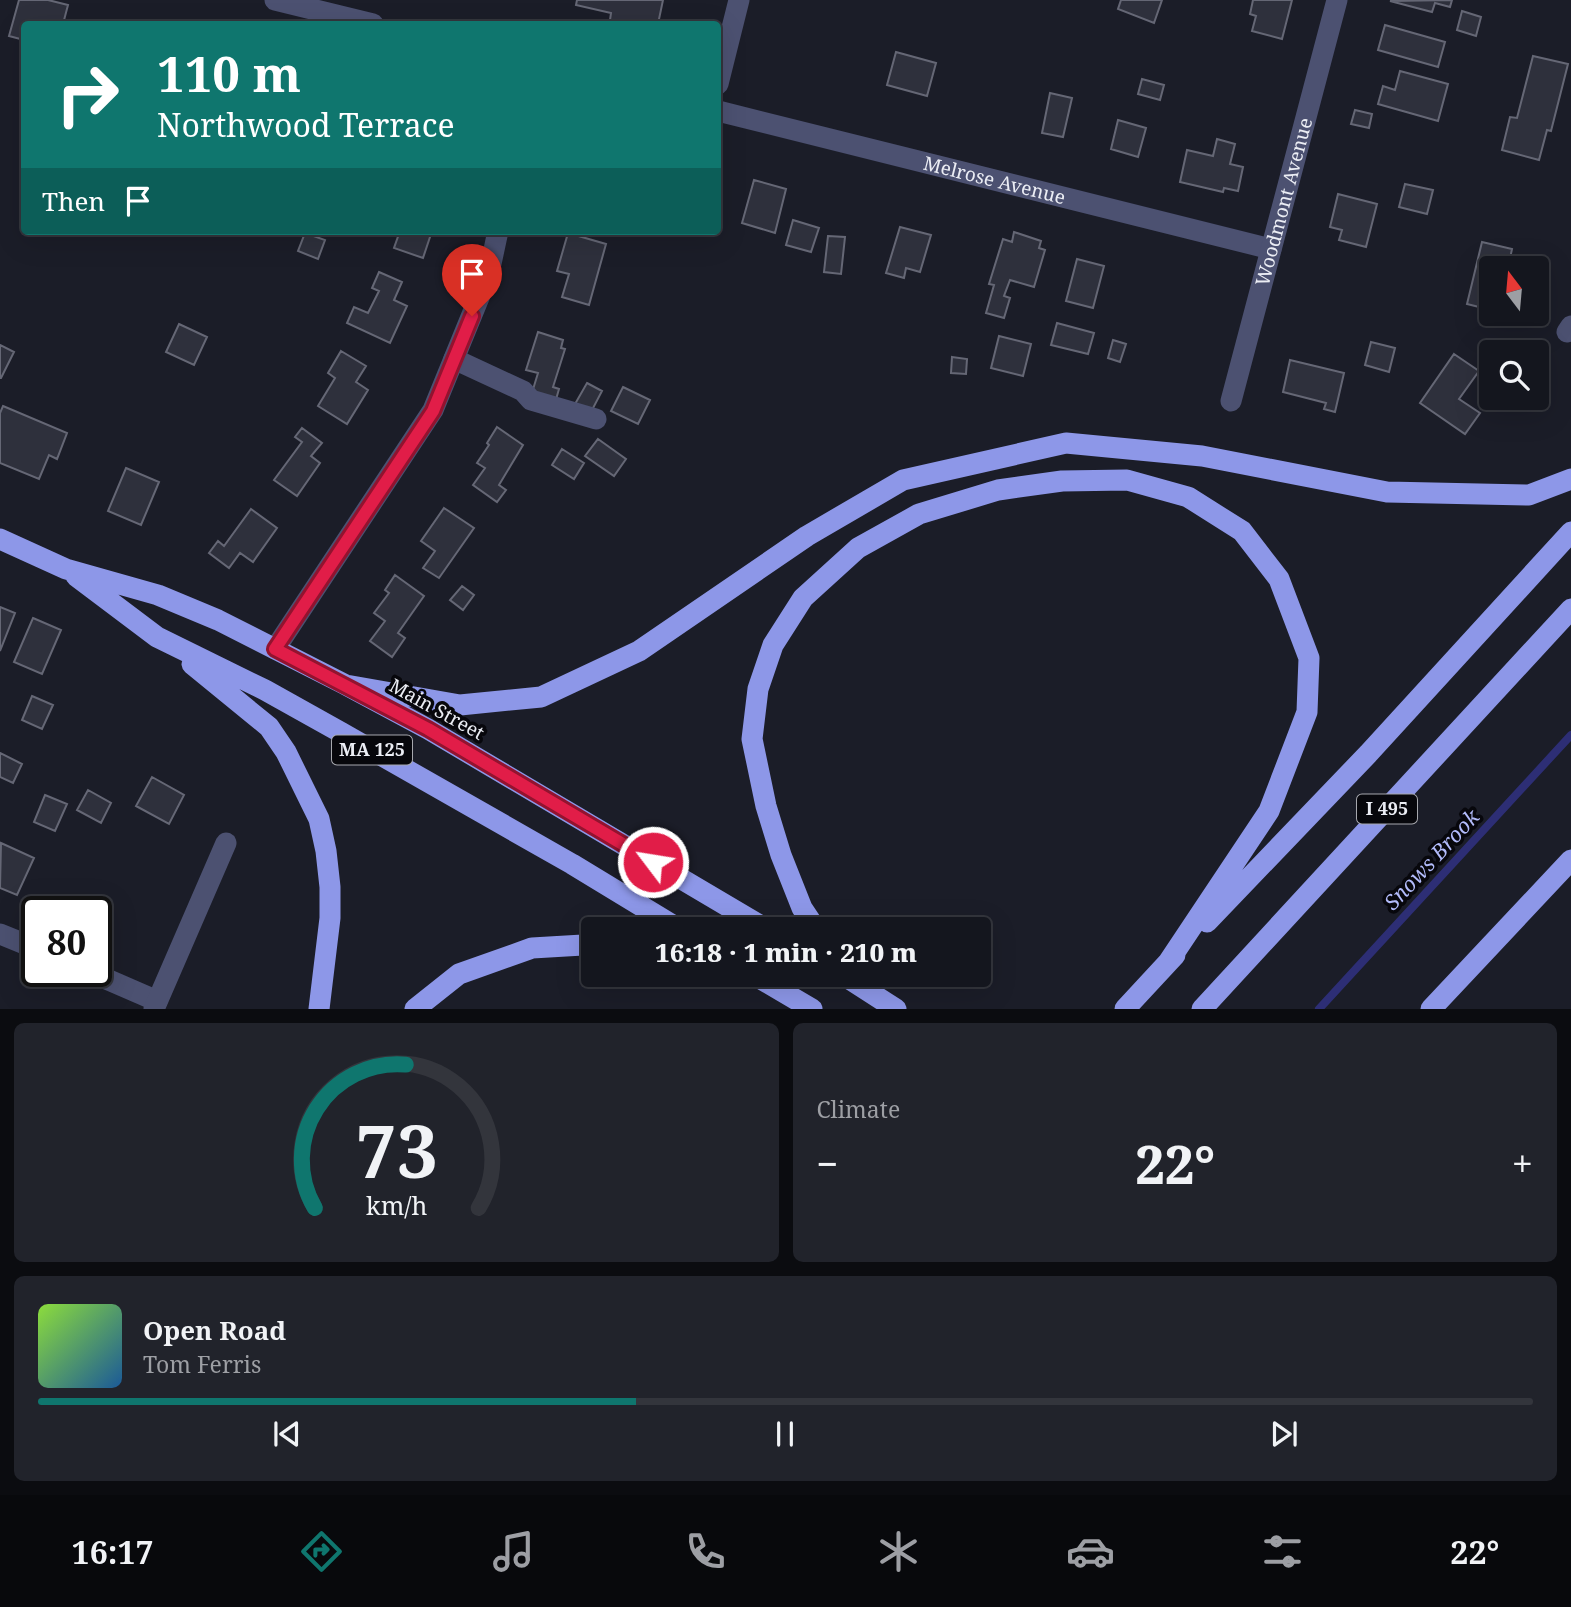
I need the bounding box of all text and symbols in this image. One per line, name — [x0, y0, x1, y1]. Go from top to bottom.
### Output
text: 110 m — [157, 40, 301, 106]
icon: right — [42, 49, 133, 140]
text: Northwood Terrace — [157, 103, 455, 146]
street label: Woodmont Avenue — [1249, 115, 1318, 289]
street label: Melrose Avenue — [921, 150, 1068, 210]
icon: arrive — [119, 182, 157, 220]
text: Then — [42, 183, 105, 219]
pin — [442, 244, 502, 316]
icon: arrive — [453, 255, 491, 293]
north arrow — [1479, 256, 1549, 326]
map controls — [1479, 256, 1549, 410]
button: search — [1479, 340, 1549, 410]
street label: Main Street — [385, 672, 489, 746]
road number: MA 125 — [332, 736, 412, 764]
road number: I 495 — [1357, 794, 1417, 824]
water label: Snows Brook — [1377, 802, 1486, 916]
position arrow — [616, 825, 690, 899]
speed limit sign: 80 — [21, 896, 112, 987]
text: 16:18 · 1 min · 210 m — [655, 934, 917, 970]
text: Climate — [817, 1093, 900, 1125]
text: 73 — [355, 1101, 437, 1200]
text: 22° — [1135, 1128, 1215, 1199]
text: − — [817, 1137, 839, 1189]
text: + — [1512, 1137, 1533, 1189]
text: km/h — [366, 1188, 427, 1222]
text: Open Road — [143, 1312, 286, 1348]
text: Tom Ferris — [143, 1348, 261, 1380]
icon: previous — [268, 1415, 306, 1453]
icon: pause — [766, 1415, 804, 1453]
icon: next — [1265, 1415, 1303, 1453]
icon: directions — [297, 1527, 346, 1576]
icon: music — [489, 1527, 538, 1576]
icon: phone — [681, 1527, 730, 1576]
icon: climate — [874, 1527, 923, 1576]
icon: car — [1066, 1527, 1115, 1576]
icon: filters — [1258, 1527, 1307, 1576]
text: 16:17 — [72, 1530, 154, 1573]
text: 22° — [1450, 1530, 1499, 1573]

